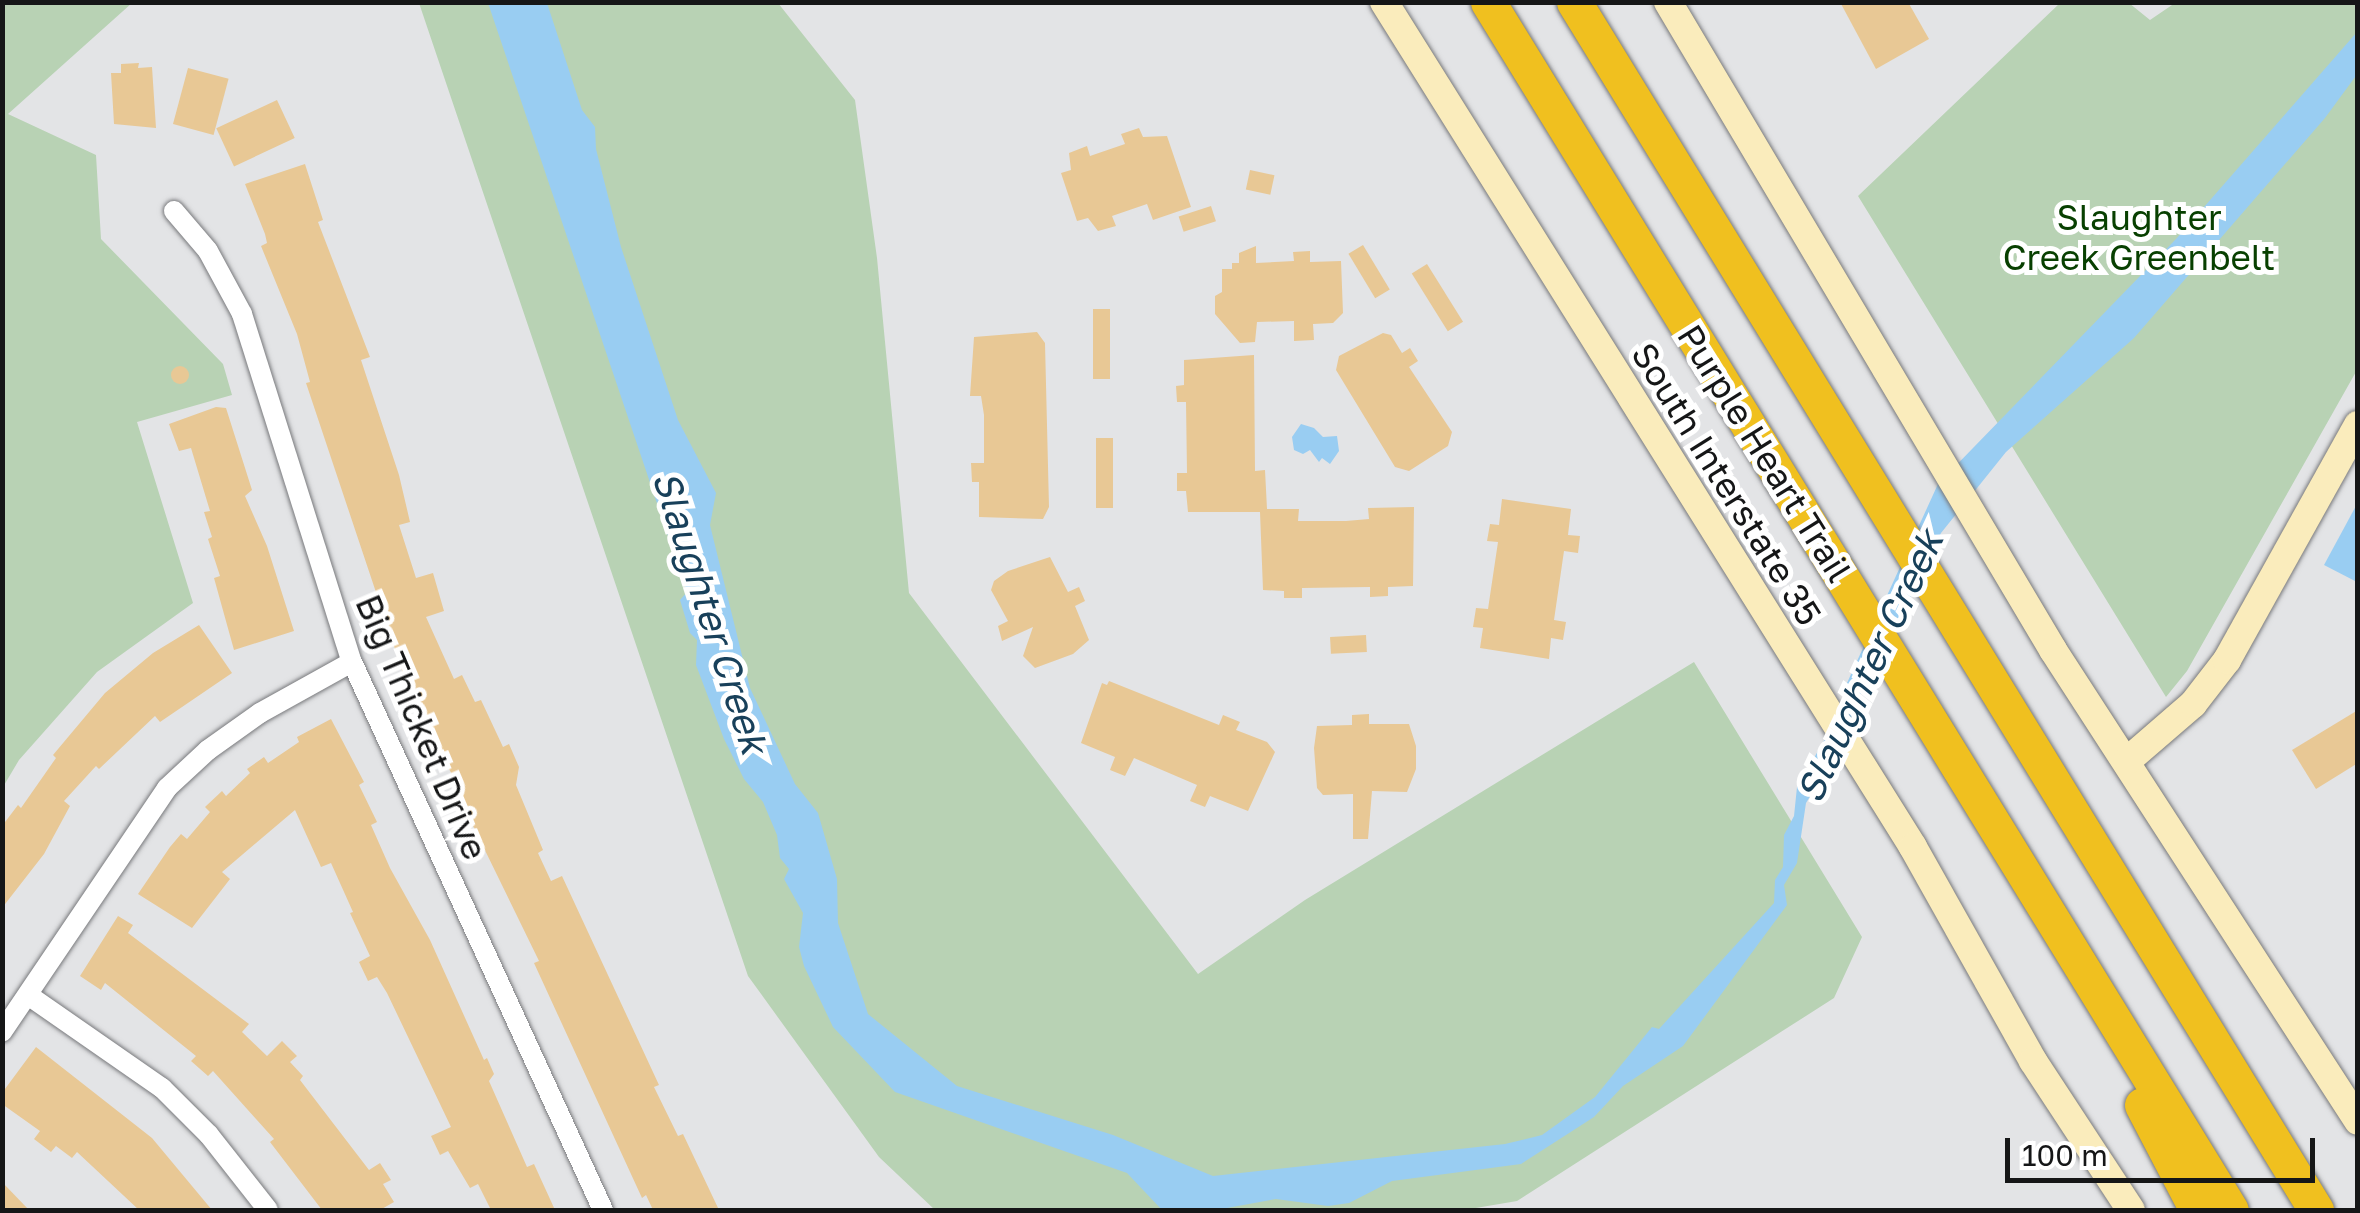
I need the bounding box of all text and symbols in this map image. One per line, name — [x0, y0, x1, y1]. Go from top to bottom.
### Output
park label: Slaughter Creek Greenbelt — [2003, 196, 2275, 278]
street label: Purple Heart Trail — [1669, 317, 1861, 589]
street label: South Interstate 35 — [1623, 335, 1831, 633]
water label: Slaughter Creek — [644, 465, 778, 759]
water label: Slaughter Creek — [1786, 523, 1952, 809]
street label: Big Thicket Drive — [347, 588, 497, 866]
scale bar — [2010, 1118, 2320, 1180]
text: 100 m — [2022, 1137, 2108, 1173]

